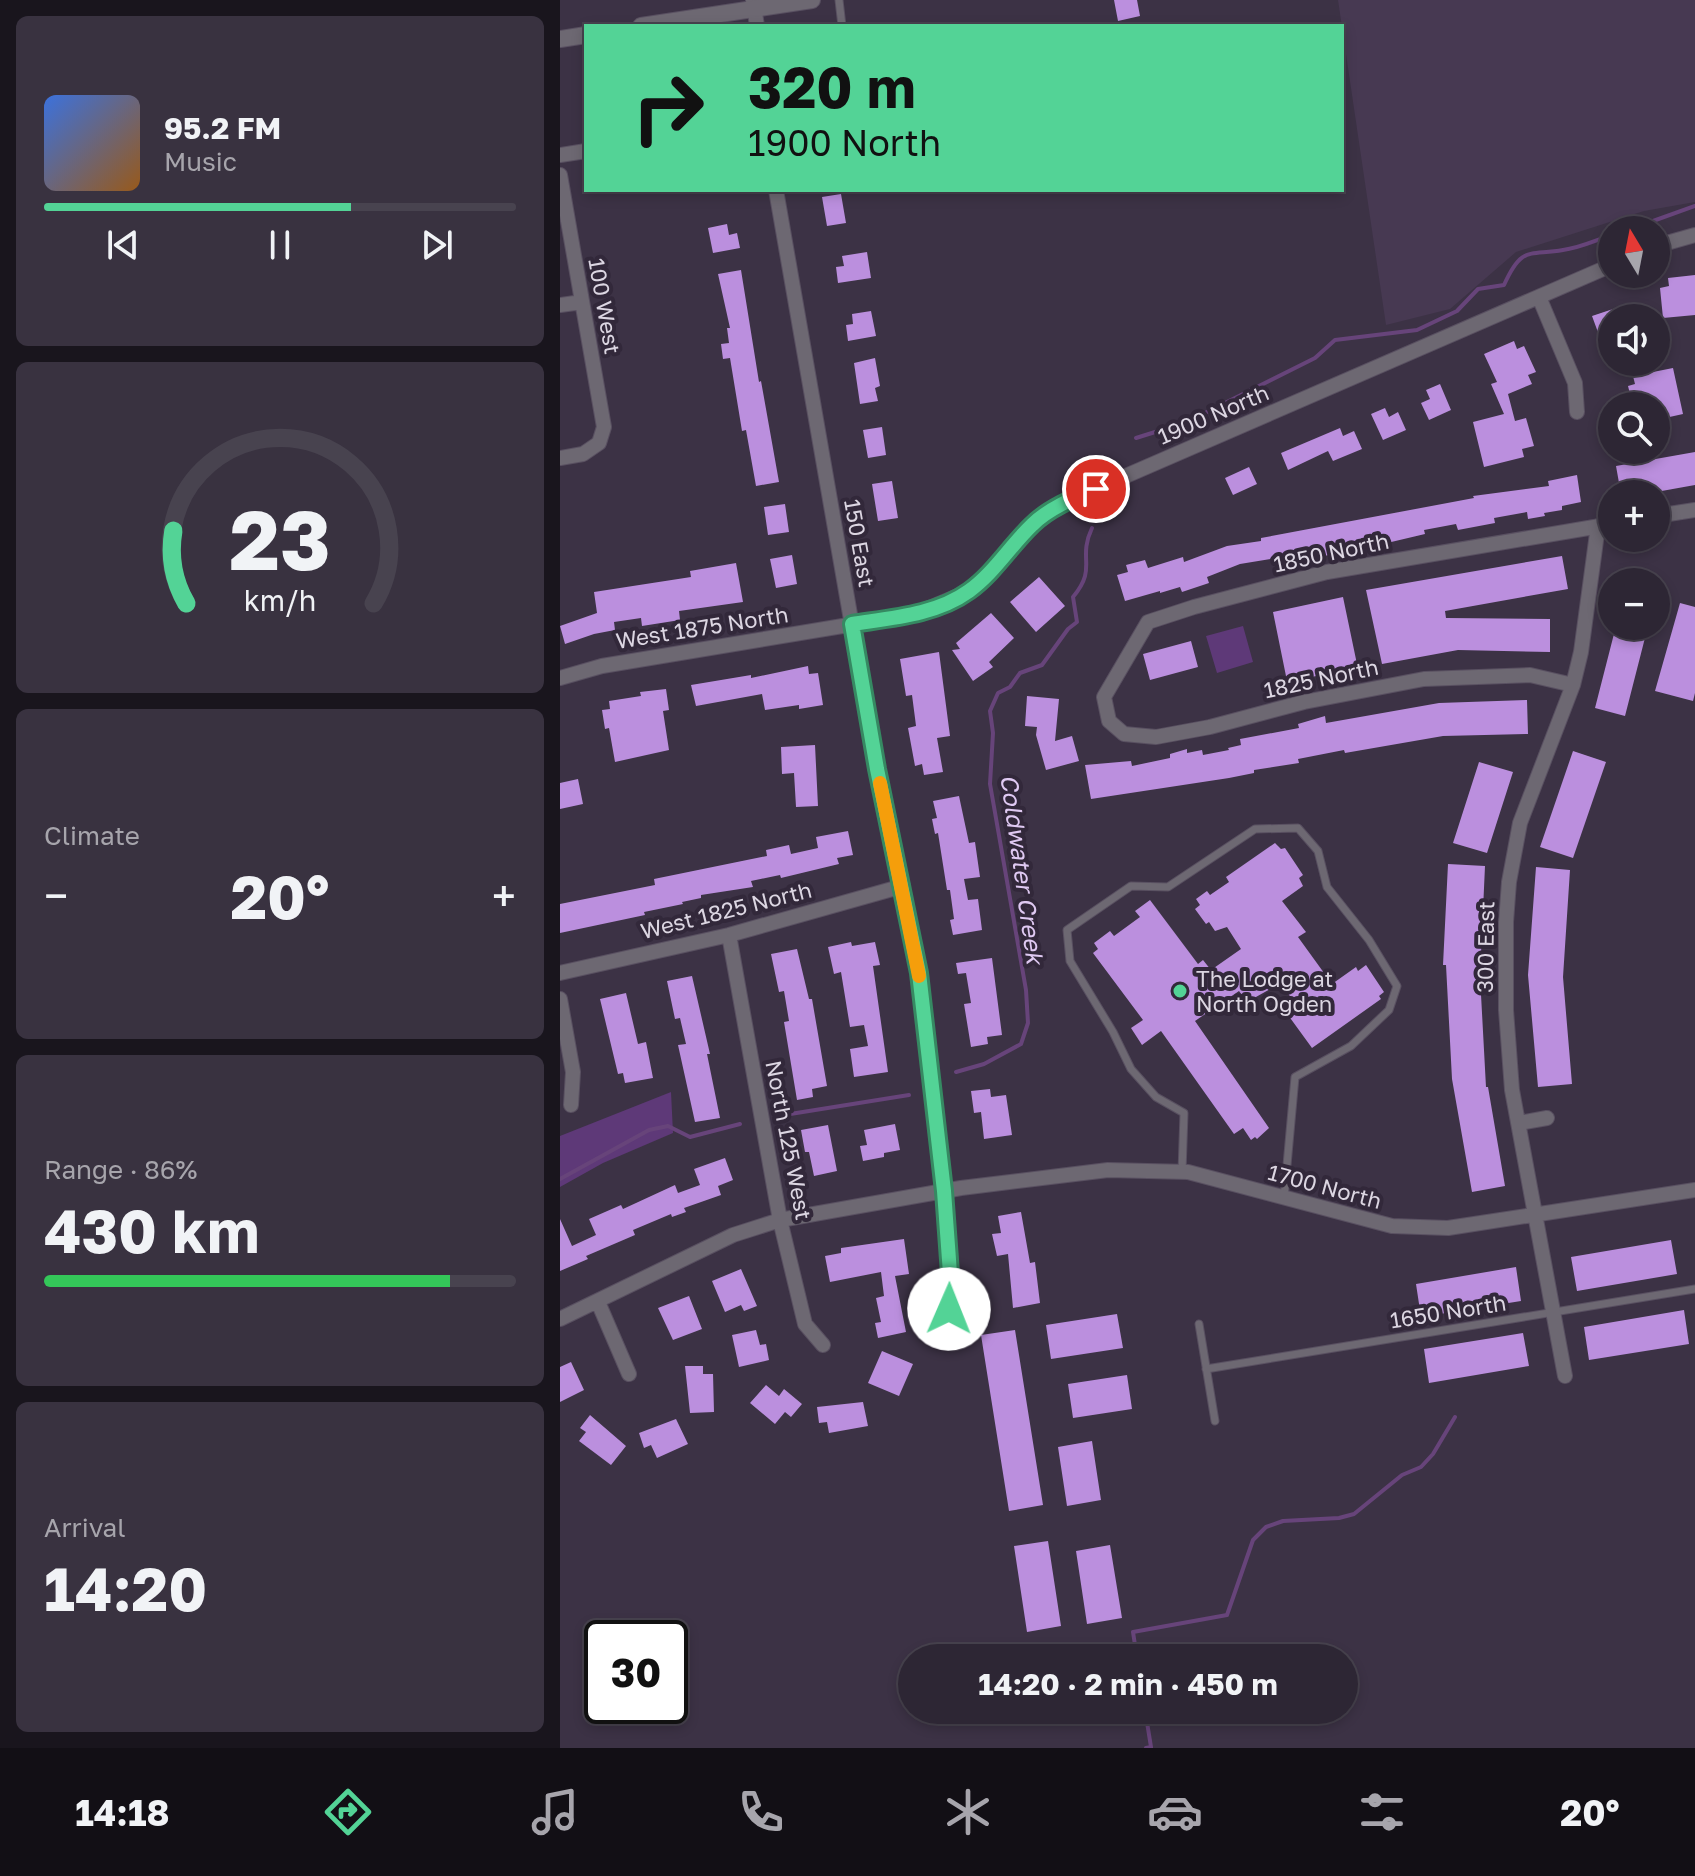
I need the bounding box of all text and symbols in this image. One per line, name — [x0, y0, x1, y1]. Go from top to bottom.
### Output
text: 320 m — [748, 53, 916, 120]
icon: right — [616, 56, 720, 160]
text: 95.2 FM — [164, 110, 281, 146]
text: 1900 North — [748, 121, 941, 164]
text: Music — [164, 146, 237, 177]
north arrow — [1598, 216, 1670, 288]
map controls — [1598, 216, 1670, 640]
icon: previous — [101, 223, 145, 267]
icon: pause — [258, 223, 302, 267]
icon: next — [415, 223, 459, 267]
street label: 100 West — [583, 256, 627, 356]
button: sound — [1598, 304, 1670, 376]
street label: 1900 North — [1153, 379, 1273, 449]
button: search — [1598, 392, 1670, 464]
pin — [1062, 455, 1130, 523]
icon: arrive — [1074, 467, 1118, 511]
button: + — [1598, 480, 1670, 552]
text: 23 — [229, 487, 331, 587]
street label: 150 East — [839, 497, 881, 589]
street label: 1850 North — [1271, 527, 1391, 577]
button: − — [1598, 568, 1670, 640]
text: km/h — [244, 583, 316, 617]
street label: West 1875 North — [614, 600, 790, 654]
street label: 1825 North — [1261, 653, 1381, 703]
water label: Coldwater Creek — [995, 772, 1051, 968]
text: Climate — [44, 820, 140, 851]
text: 20° — [231, 860, 330, 932]
text: − — [44, 869, 68, 922]
text: + — [492, 869, 516, 922]
street label: West 1825 North — [638, 876, 814, 944]
street label: 300 East — [1471, 901, 1499, 993]
place label: The Lodge at North Ogden — [1196, 965, 1333, 1017]
marker: The Lodge at North Ogden — [1171, 982, 1189, 1000]
street label: North 125 West — [760, 1058, 818, 1222]
text: Range · 86% — [44, 1154, 197, 1185]
street label: 1700 North — [1265, 1158, 1385, 1214]
text: 430 km — [44, 1194, 259, 1266]
position arrow — [907, 1267, 991, 1351]
street label: 1650 North — [1388, 1289, 1508, 1333]
text: Arrival — [44, 1512, 125, 1543]
text: 14:20 — [44, 1552, 207, 1624]
speed limit sign: 30 — [584, 1620, 688, 1724]
text: 14:20 · 2 min · 450 m — [978, 1666, 1278, 1702]
icon: directions — [320, 1784, 376, 1840]
icon: music — [527, 1784, 583, 1840]
icon: phone — [733, 1784, 789, 1840]
icon: climate — [940, 1784, 996, 1840]
icon: car — [1147, 1784, 1203, 1840]
icon: filters — [1354, 1784, 1410, 1840]
text: 14:18 — [75, 1791, 169, 1834]
text: 20° — [1560, 1791, 1620, 1834]

